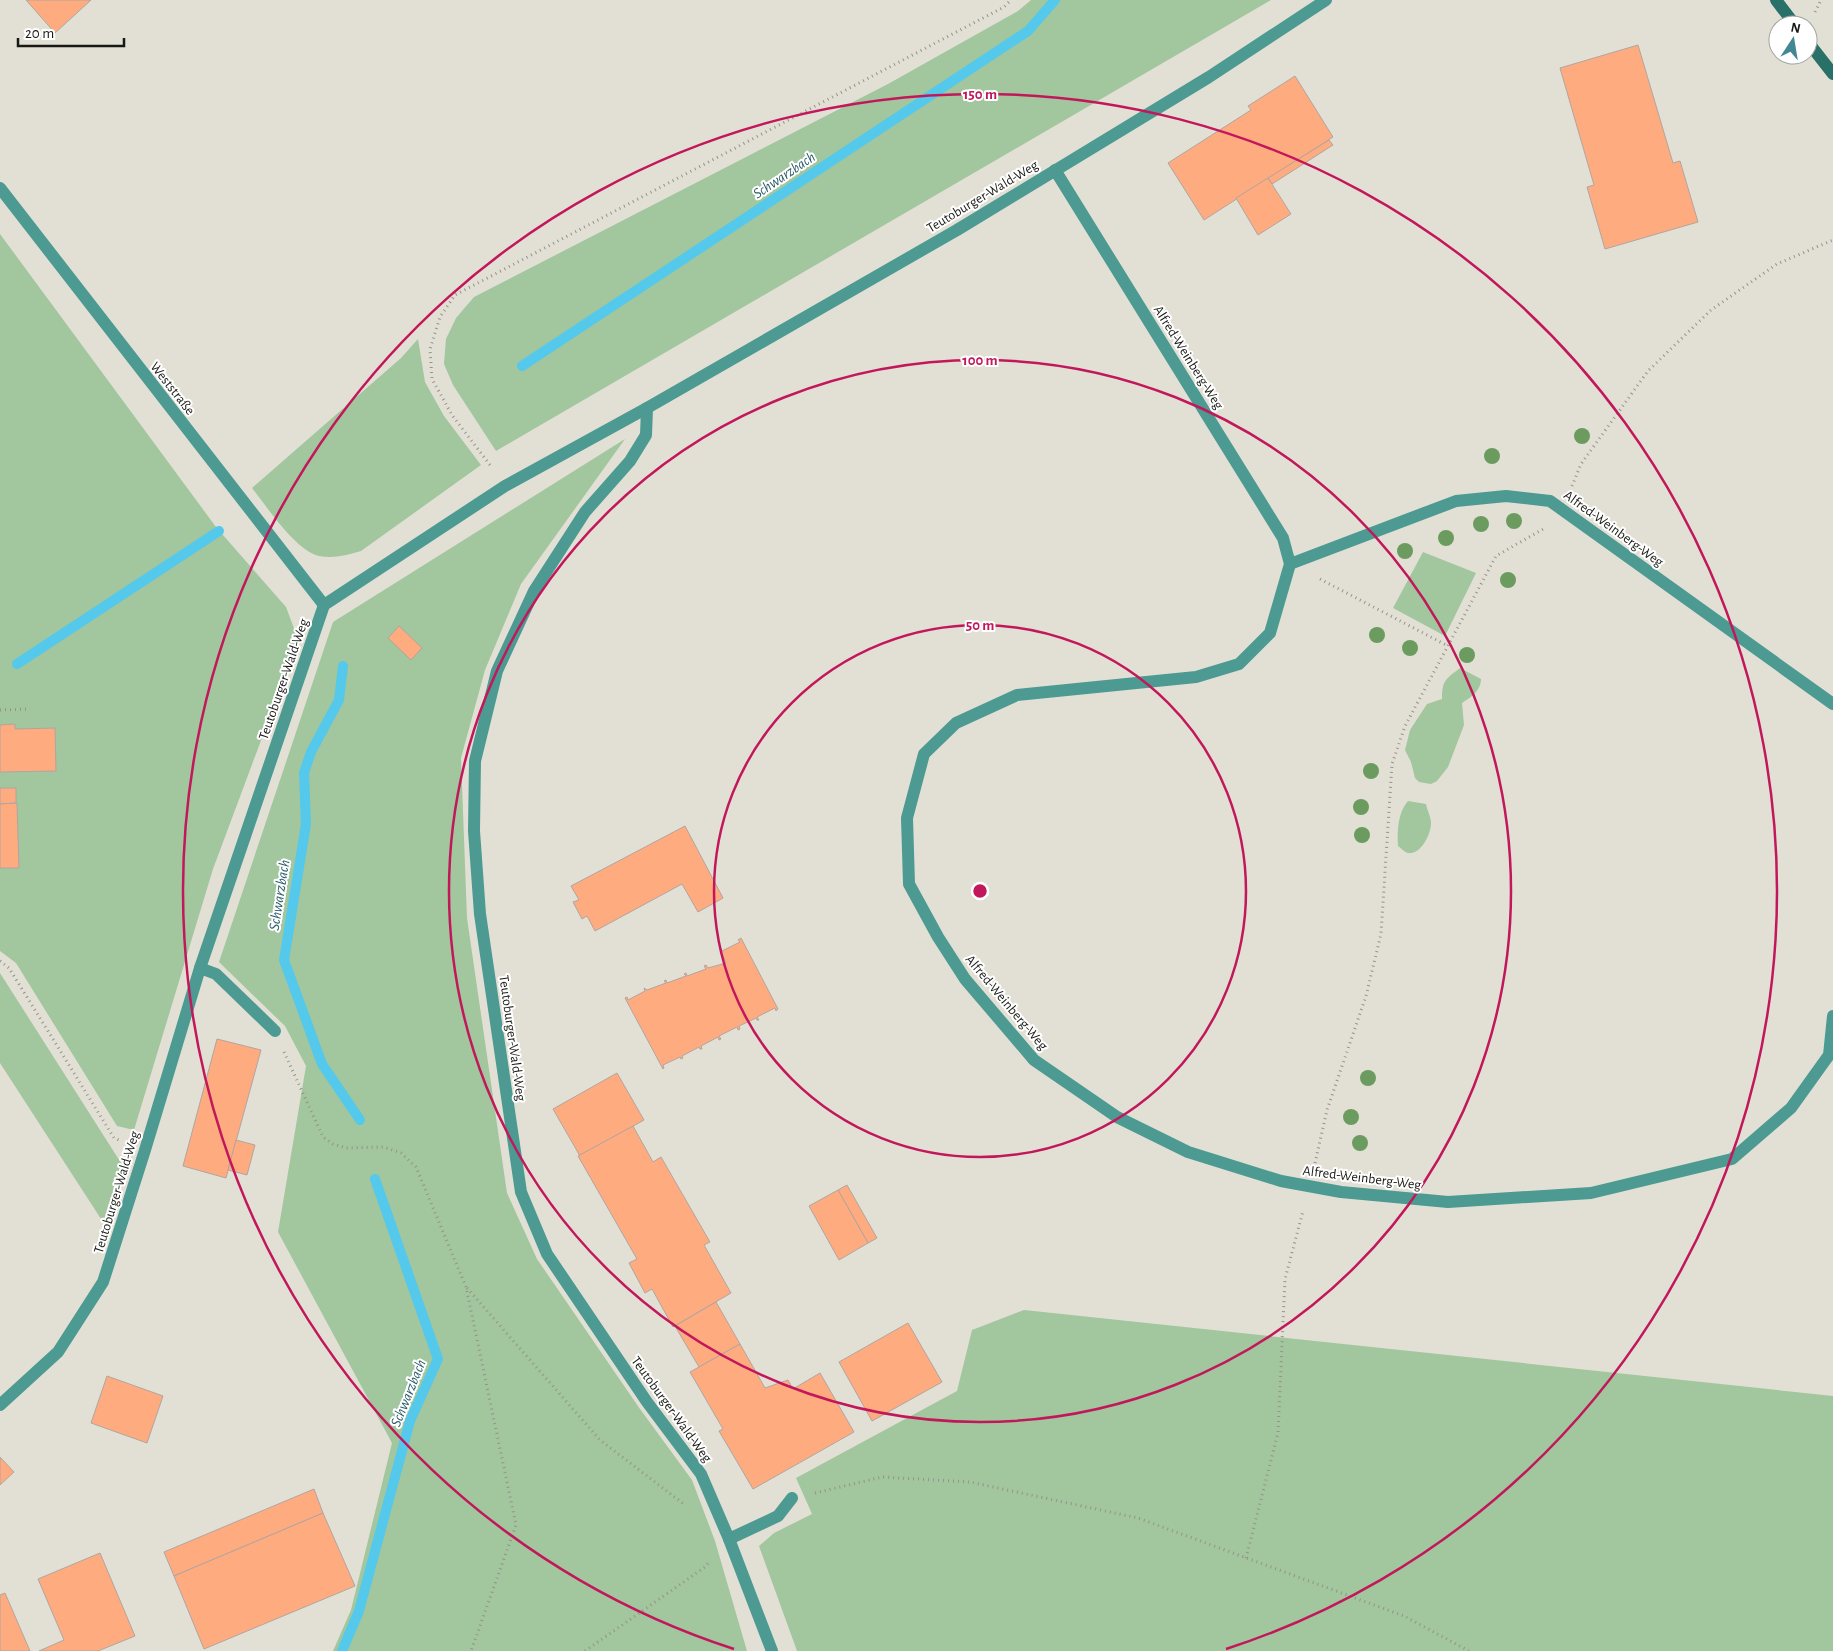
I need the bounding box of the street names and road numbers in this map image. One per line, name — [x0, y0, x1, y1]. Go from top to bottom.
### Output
street label: Teutoburger-Wald-Weg — [924, 158, 1041, 236]
street label: Alfred-Weinberg-Weg — [1151, 303, 1226, 412]
street label: Weststraße — [147, 360, 197, 418]
street label: Alfred-Weinberg-Weg — [1561, 488, 1666, 570]
street label: Teutoburger-Wald-Weg — [257, 617, 311, 742]
street label: Alfred-Weinberg-Weg — [963, 952, 1050, 1053]
street label: Teutoburger-Wald-Weg — [496, 974, 528, 1102]
street label: Teutoburger-Wald-Weg — [92, 1129, 142, 1255]
street label: Alfred-Weinberg-Weg — [1302, 1164, 1422, 1192]
street label: Teutoburger-Wald-Weg — [628, 1354, 714, 1465]

